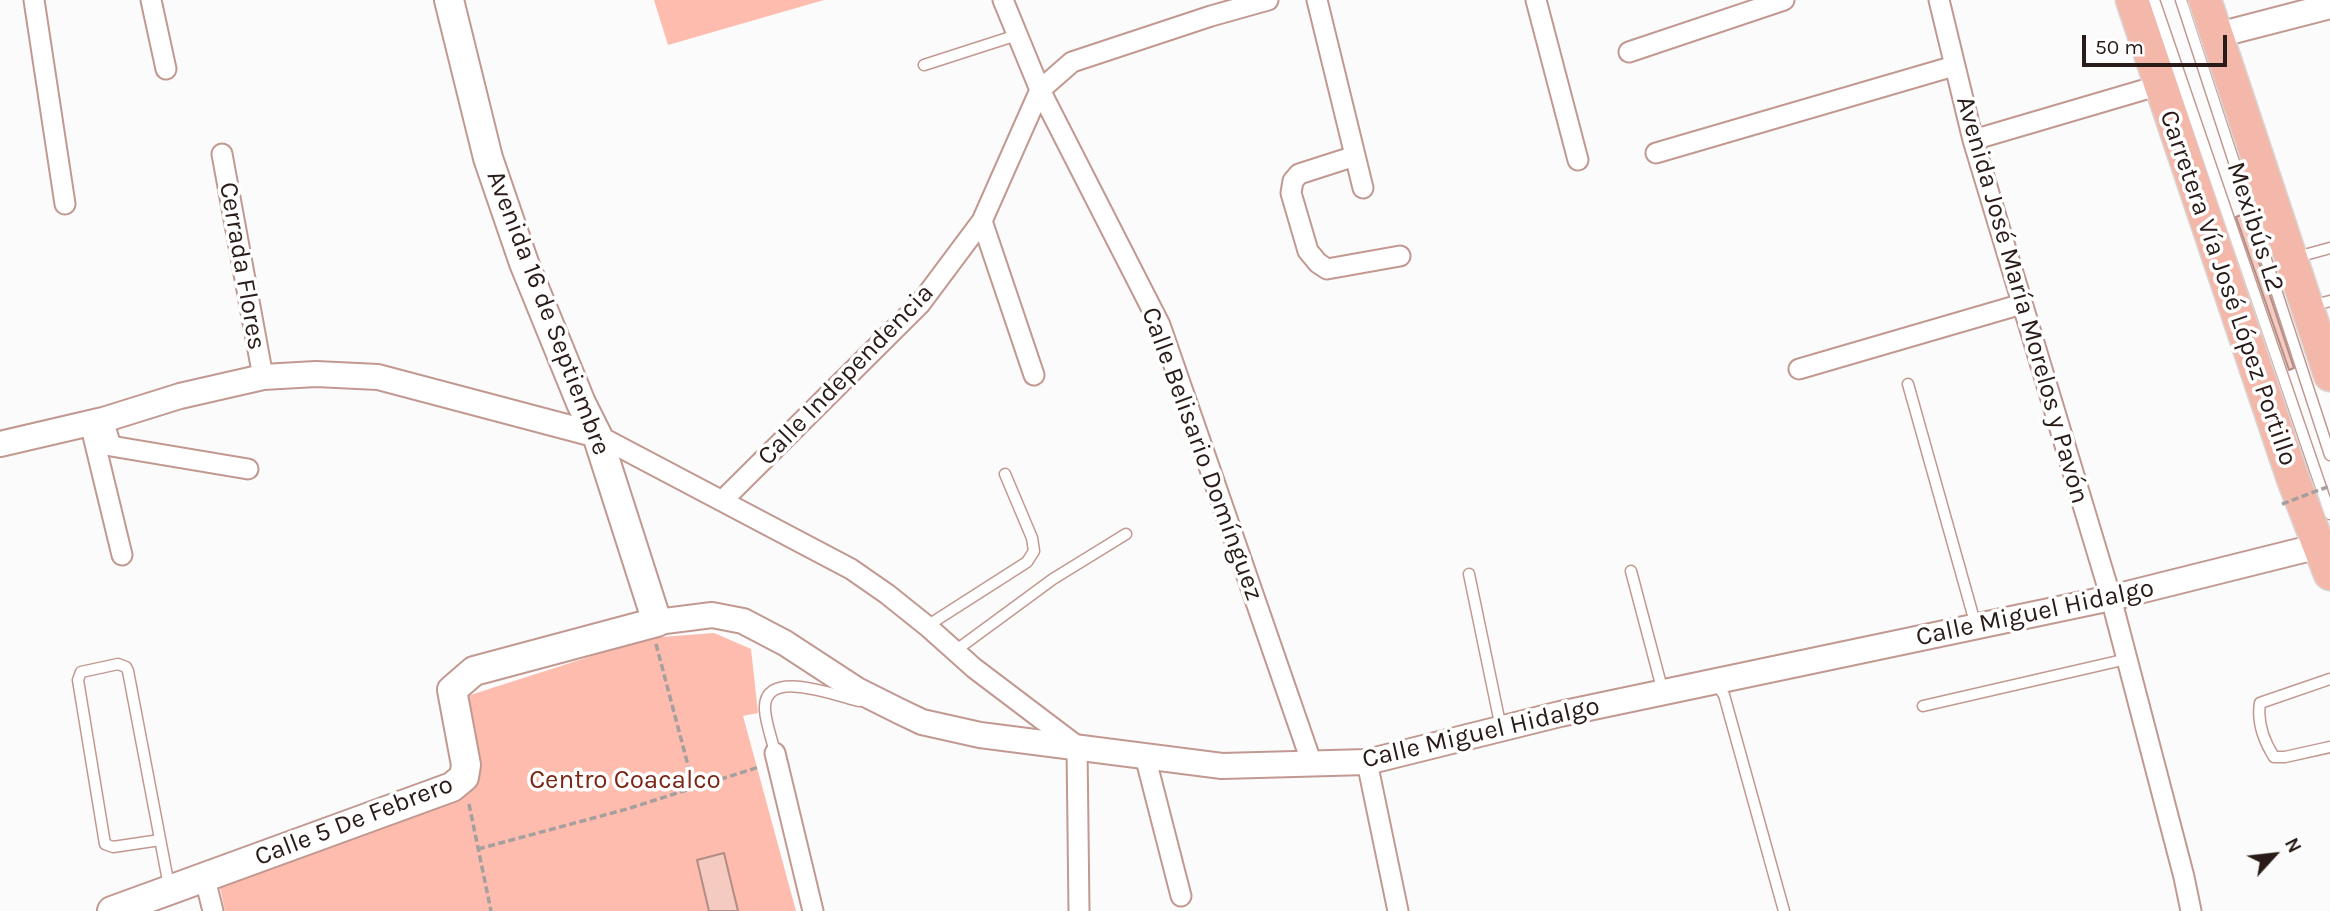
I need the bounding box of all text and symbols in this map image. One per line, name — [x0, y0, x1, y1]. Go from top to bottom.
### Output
scale bar — [2085, 21, 2230, 65]
text: 50 m — [2095, 35, 2144, 59]
street label: Avenida José María Morelos y Pavón — [1949, 93, 2095, 507]
street label: Carretera Vía José López Portillo — [2152, 106, 2304, 470]
street label: Mexibús L2 — [2219, 158, 2291, 296]
street label: Avenida 16 de Septiembre — [479, 166, 617, 460]
street label: Cerrada Flores — [212, 180, 272, 352]
street label: Calle Independencia — [751, 278, 941, 472]
street label: Calle Belisario Domínguez — [1134, 303, 1270, 605]
street label: Calle Miguel Hidalgo — [1913, 573, 2157, 653]
street label: Calle Miguel Hidalgo — [1359, 691, 1603, 775]
park label: Centro Coacalco — [529, 765, 721, 797]
street label: Calle 5 De Febrero — [250, 769, 458, 873]
north arrow — [2239, 820, 2309, 890]
text: N — [2280, 834, 2306, 857]

